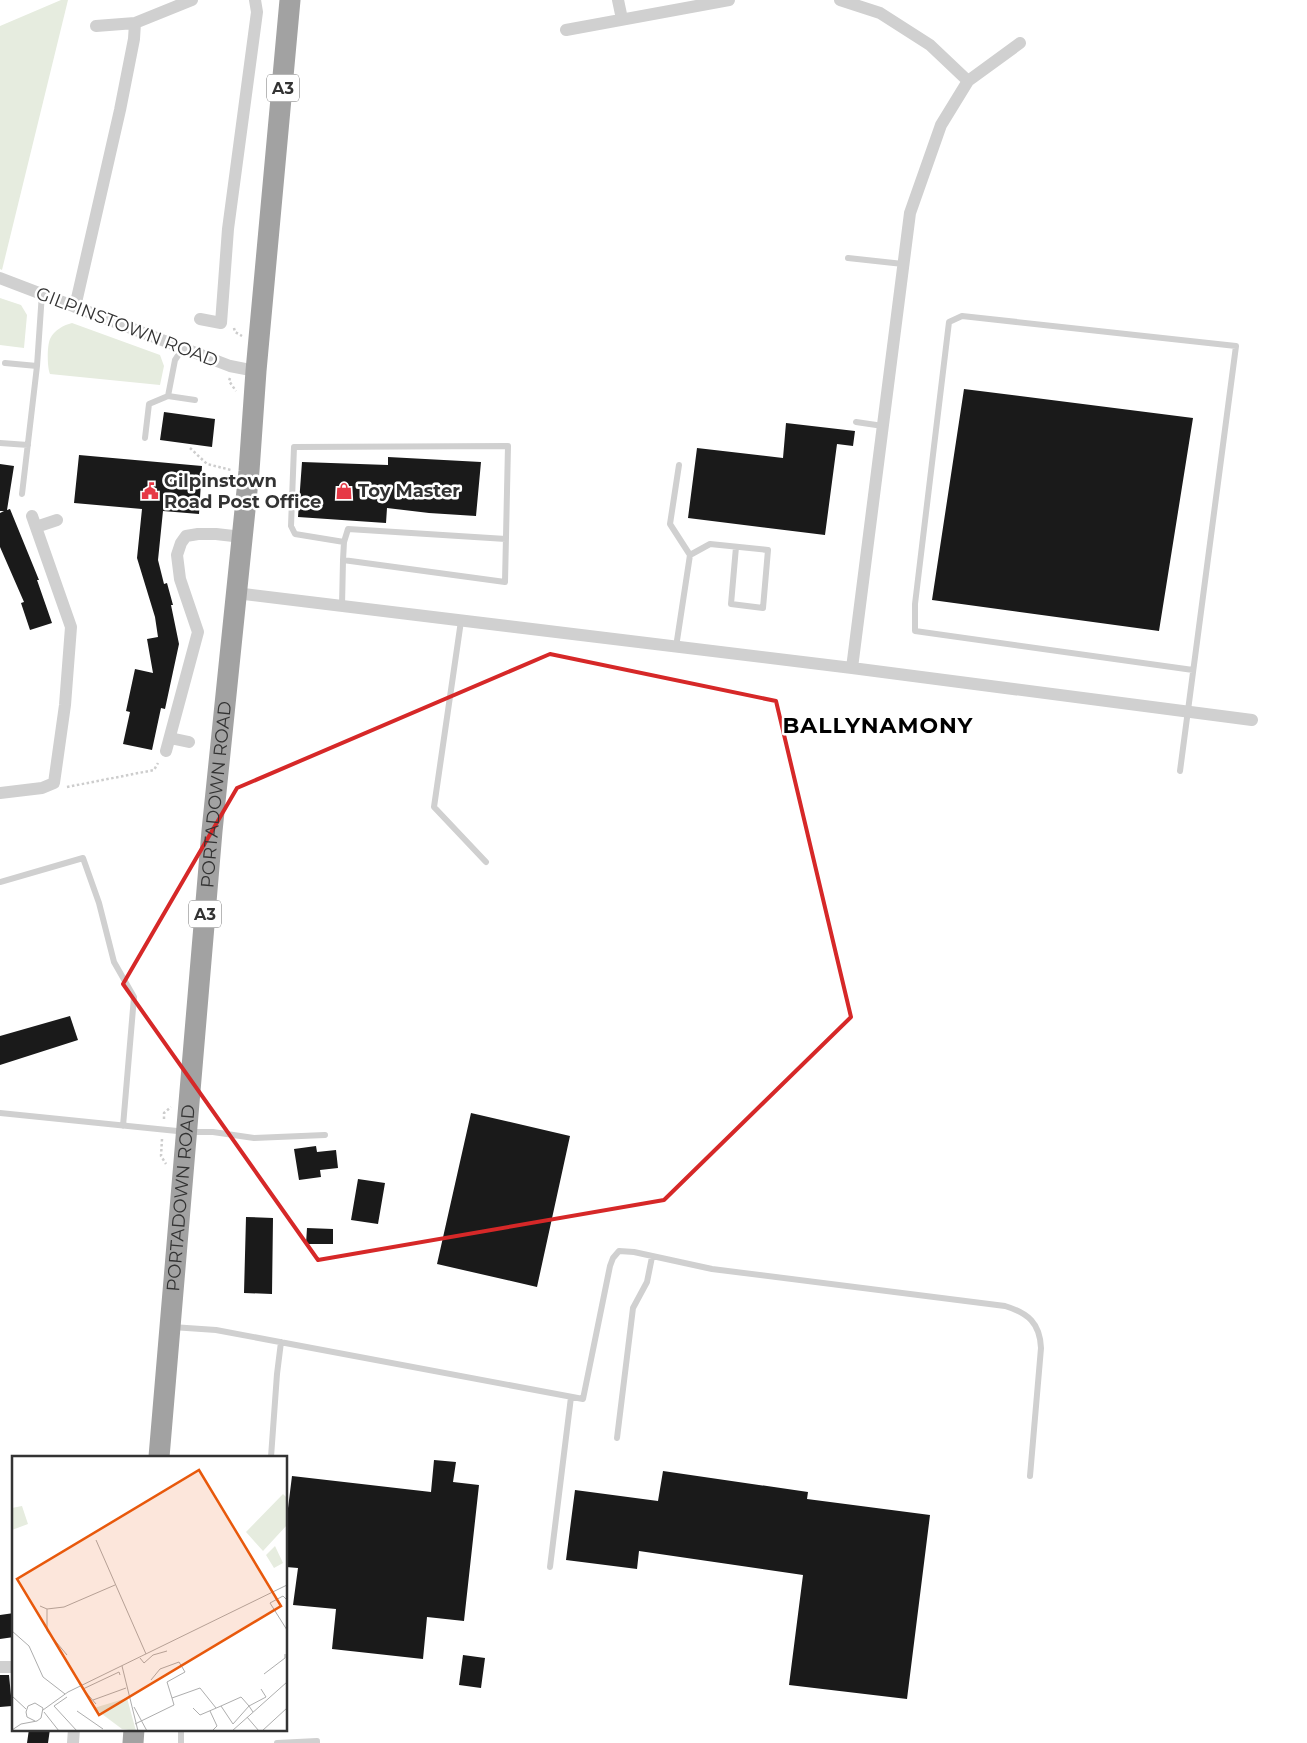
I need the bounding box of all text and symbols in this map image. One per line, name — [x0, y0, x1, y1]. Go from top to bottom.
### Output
road number: A3 — [267, 75, 299, 102]
street label: GILPINSTOWN ROAD — [33, 282, 221, 372]
place label: Gilpinstown Road Post Office — [164, 470, 321, 513]
place label: Toy Master — [358, 480, 460, 502]
public building icon: Gilpinstown Road Post Office — [140, 481, 160, 501]
shop icon: Toy Master — [334, 481, 354, 501]
street label: PORTADOWN ROAD — [196, 700, 236, 889]
district label: BALLYNAMONY — [783, 712, 974, 739]
road number: A3 — [189, 901, 221, 928]
street label: PORTADOWN ROAD — [162, 1103, 200, 1292]
inset map — [12, 1456, 288, 1730]

